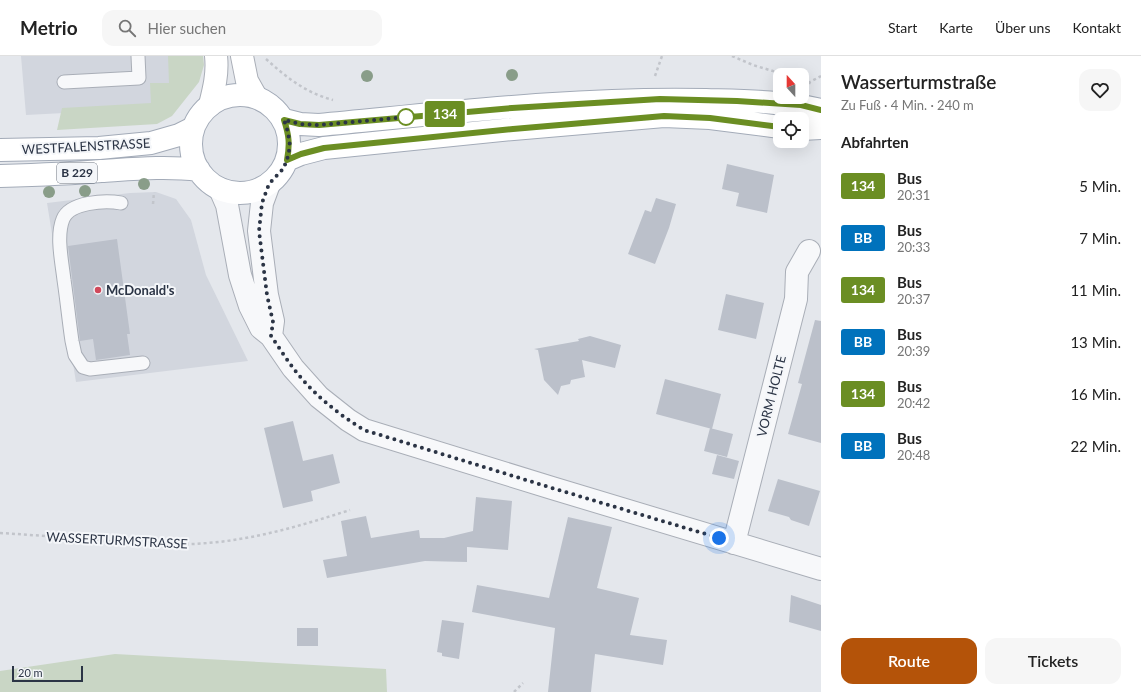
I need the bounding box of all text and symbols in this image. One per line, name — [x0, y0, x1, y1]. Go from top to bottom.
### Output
search box — [102, 10, 382, 46]
text: Metrio — [20, 16, 78, 39]
icon: search — [116, 17, 138, 39]
text: Hier suchen — [148, 19, 226, 37]
text: Start — [888, 19, 917, 36]
text: Karte — [939, 19, 973, 36]
text: Über uns — [995, 19, 1050, 36]
text: Kontakt — [1072, 19, 1121, 36]
north arrow — [773, 68, 809, 104]
map controls — [773, 68, 809, 148]
button: heart — [1079, 69, 1121, 111]
text: Wasserturmstraße — [841, 70, 996, 93]
text: Zu Fuß · 4 Min. · 240 m — [841, 97, 974, 113]
line badge: 134 — [422, 101, 468, 127]
text: 134 — [433, 105, 457, 122]
unlabelled marker — [397, 108, 415, 126]
button: locate — [773, 112, 809, 148]
text: Abfahrten — [841, 133, 909, 151]
street label: WESTFALENSTRASSE — [21, 135, 151, 157]
road number: B 229 — [57, 163, 97, 183]
text: Bus — [897, 169, 922, 187]
text: 134 — [851, 177, 875, 194]
text: 5 Min. — [1079, 177, 1121, 195]
text: 20:31 — [897, 187, 930, 203]
text: Bus — [897, 221, 922, 239]
text: BB — [854, 229, 872, 246]
text: 7 Min. — [1079, 229, 1121, 247]
text: 20:33 — [897, 239, 930, 255]
text: Bus — [897, 273, 922, 291]
text: 134 — [851, 281, 875, 298]
text: 11 Min. — [1070, 281, 1121, 299]
place label: McDonald's — [106, 282, 175, 298]
marker: McDonald's — [93, 285, 103, 295]
text: 20:37 — [897, 291, 930, 307]
text: Bus — [897, 325, 922, 343]
text: BB — [854, 333, 872, 350]
text: 13 Min. — [1070, 333, 1121, 351]
text: 20:39 — [897, 343, 930, 359]
street label: VORM HOLTE — [753, 354, 789, 438]
text: Bus — [897, 377, 922, 395]
text: 134 — [851, 385, 875, 402]
text: 16 Min. — [1070, 385, 1121, 403]
text: 20:42 — [897, 395, 930, 411]
text: Bus — [897, 429, 922, 447]
text: BB — [854, 437, 872, 454]
text: 22 Min. — [1070, 437, 1121, 455]
text: 20:48 — [897, 447, 930, 463]
street label: WASSERTURMSTRASSE — [46, 528, 188, 552]
your location — [709, 528, 729, 548]
button: Route — [841, 638, 977, 684]
button: Tickets — [985, 638, 1121, 684]
scale bar — [12, 664, 83, 683]
text: 20 m — [18, 666, 43, 679]

